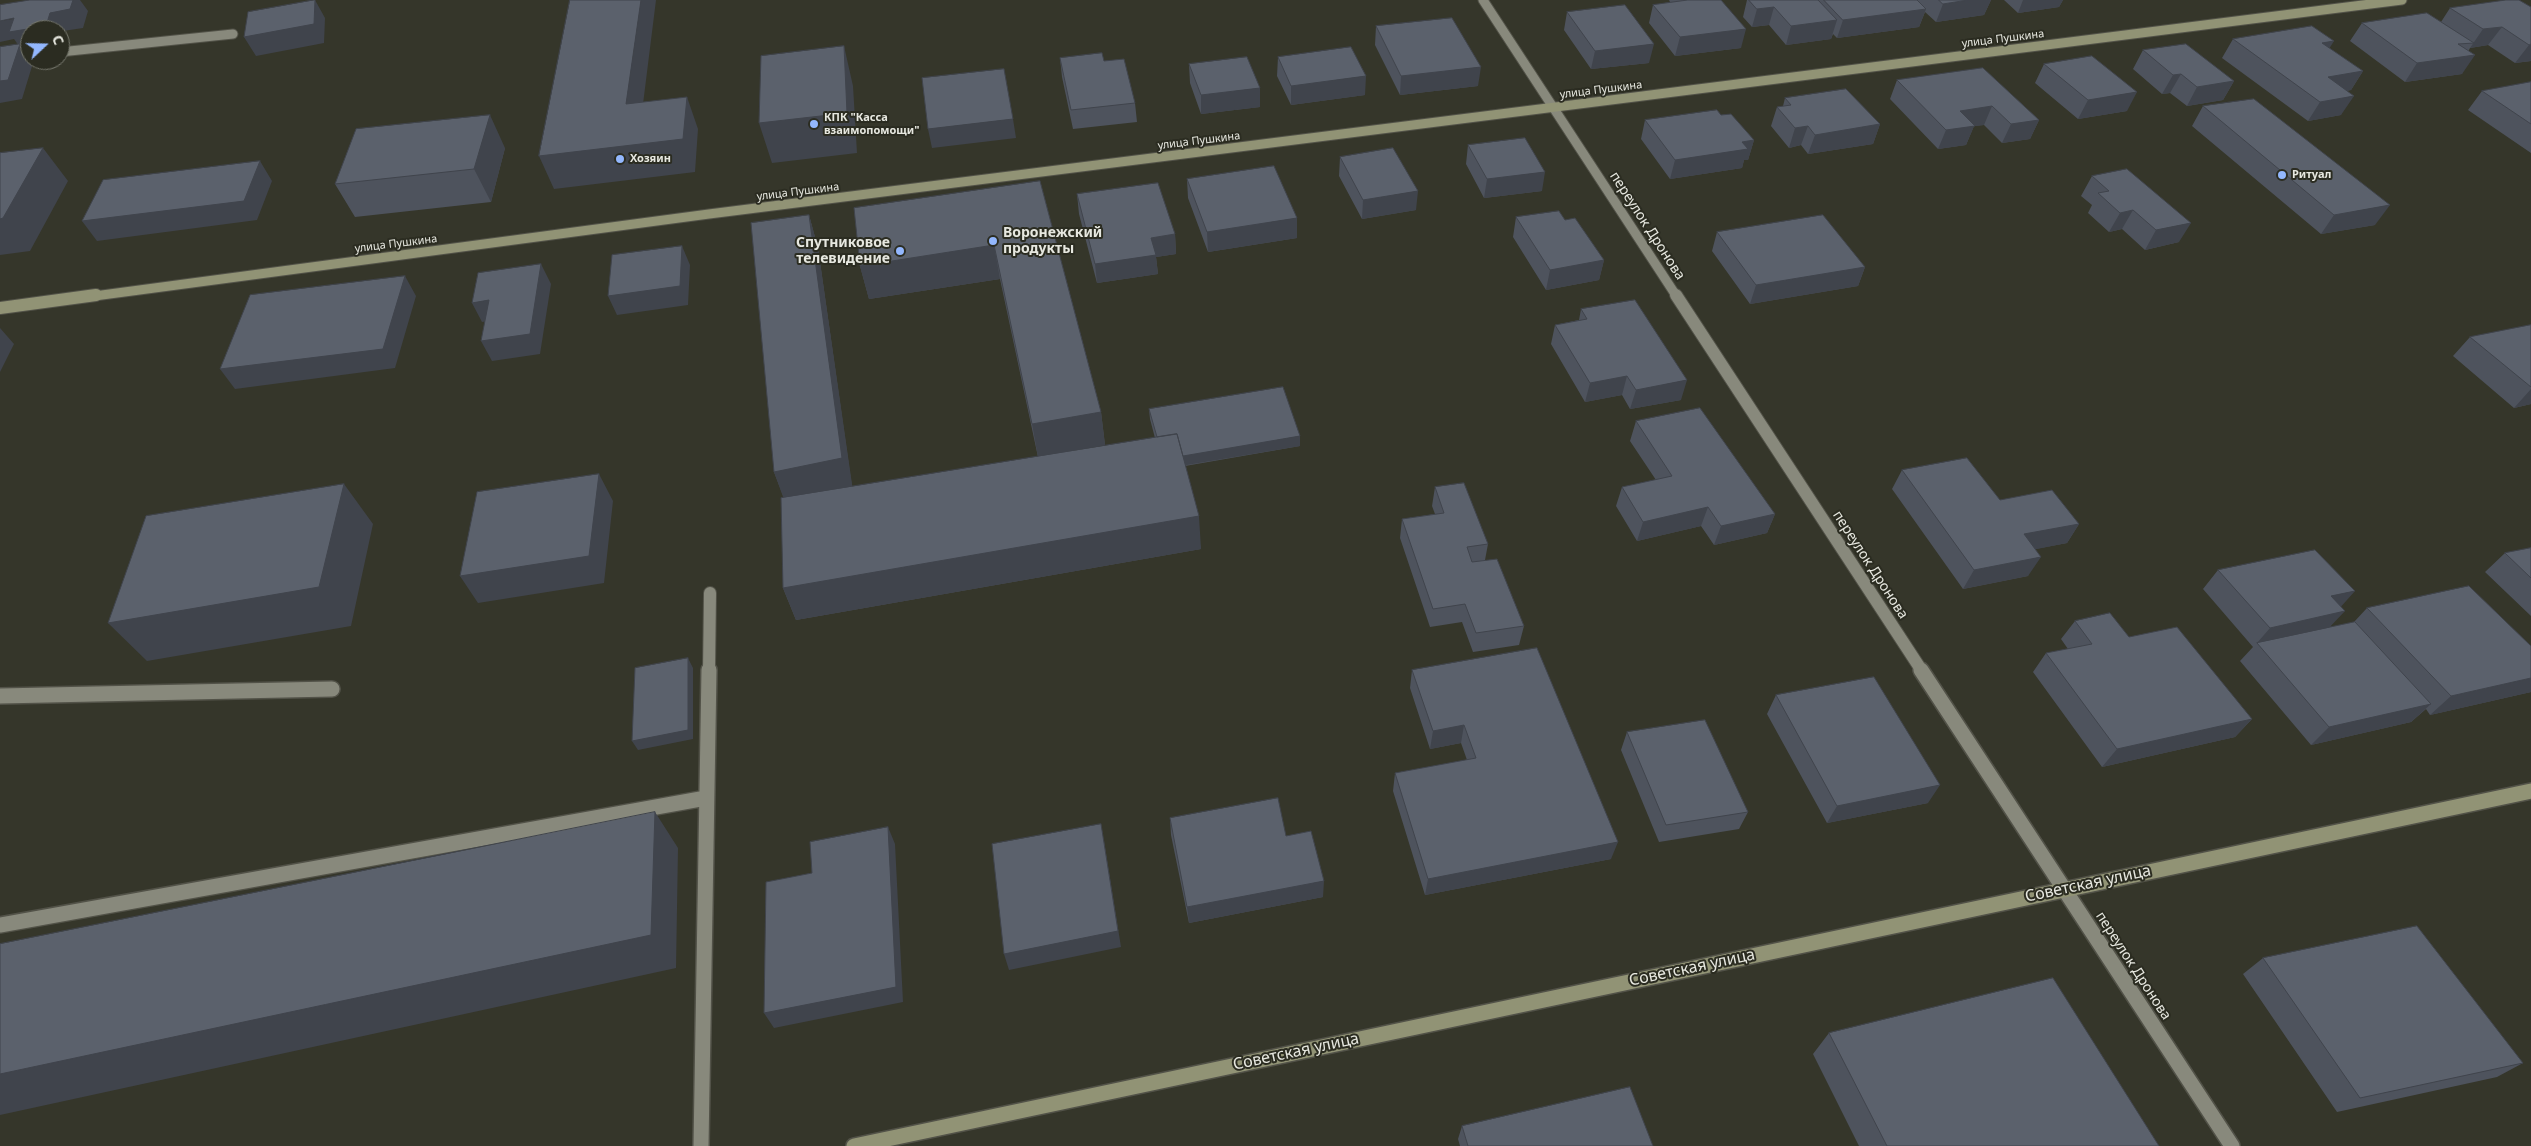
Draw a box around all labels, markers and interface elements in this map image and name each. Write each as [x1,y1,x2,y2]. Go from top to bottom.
north arrow [20,20,70,70]
street label: улица Пушкина [1961,27,2045,51]
text: С [48,32,69,47]
street label: улица Пушкина [1559,78,1643,102]
place label: КПК "Касса взаимопомощи" [824,111,919,137]
marker: КПК "Касса взаимопомощи" [808,118,820,130]
street label: улица Пушкина [1157,129,1241,153]
place label: Хозяин [630,152,671,166]
marker: Хозяин [614,153,626,165]
place label: Ритуал [2292,168,2331,182]
street label: переулок Дронова [1606,169,1688,283]
marker: Ритуал [2276,169,2288,181]
street label: улица Пушкина [756,180,840,204]
place label: Воронежский продукты [1003,225,1102,258]
street label: улица Пушкина [354,232,438,256]
place label: Спутниковое телевидение [796,235,890,268]
marker: Воронежский продукты [987,235,999,247]
marker: Спутниковое телевидение [894,245,906,257]
street label: переулок Дронова [1829,508,1911,622]
street label: Советская улица [2023,861,2153,907]
street label: переулок Дронова [2092,909,2174,1023]
street label: Советская улица [1627,945,1757,991]
street label: Советская улица [1231,1029,1361,1075]

